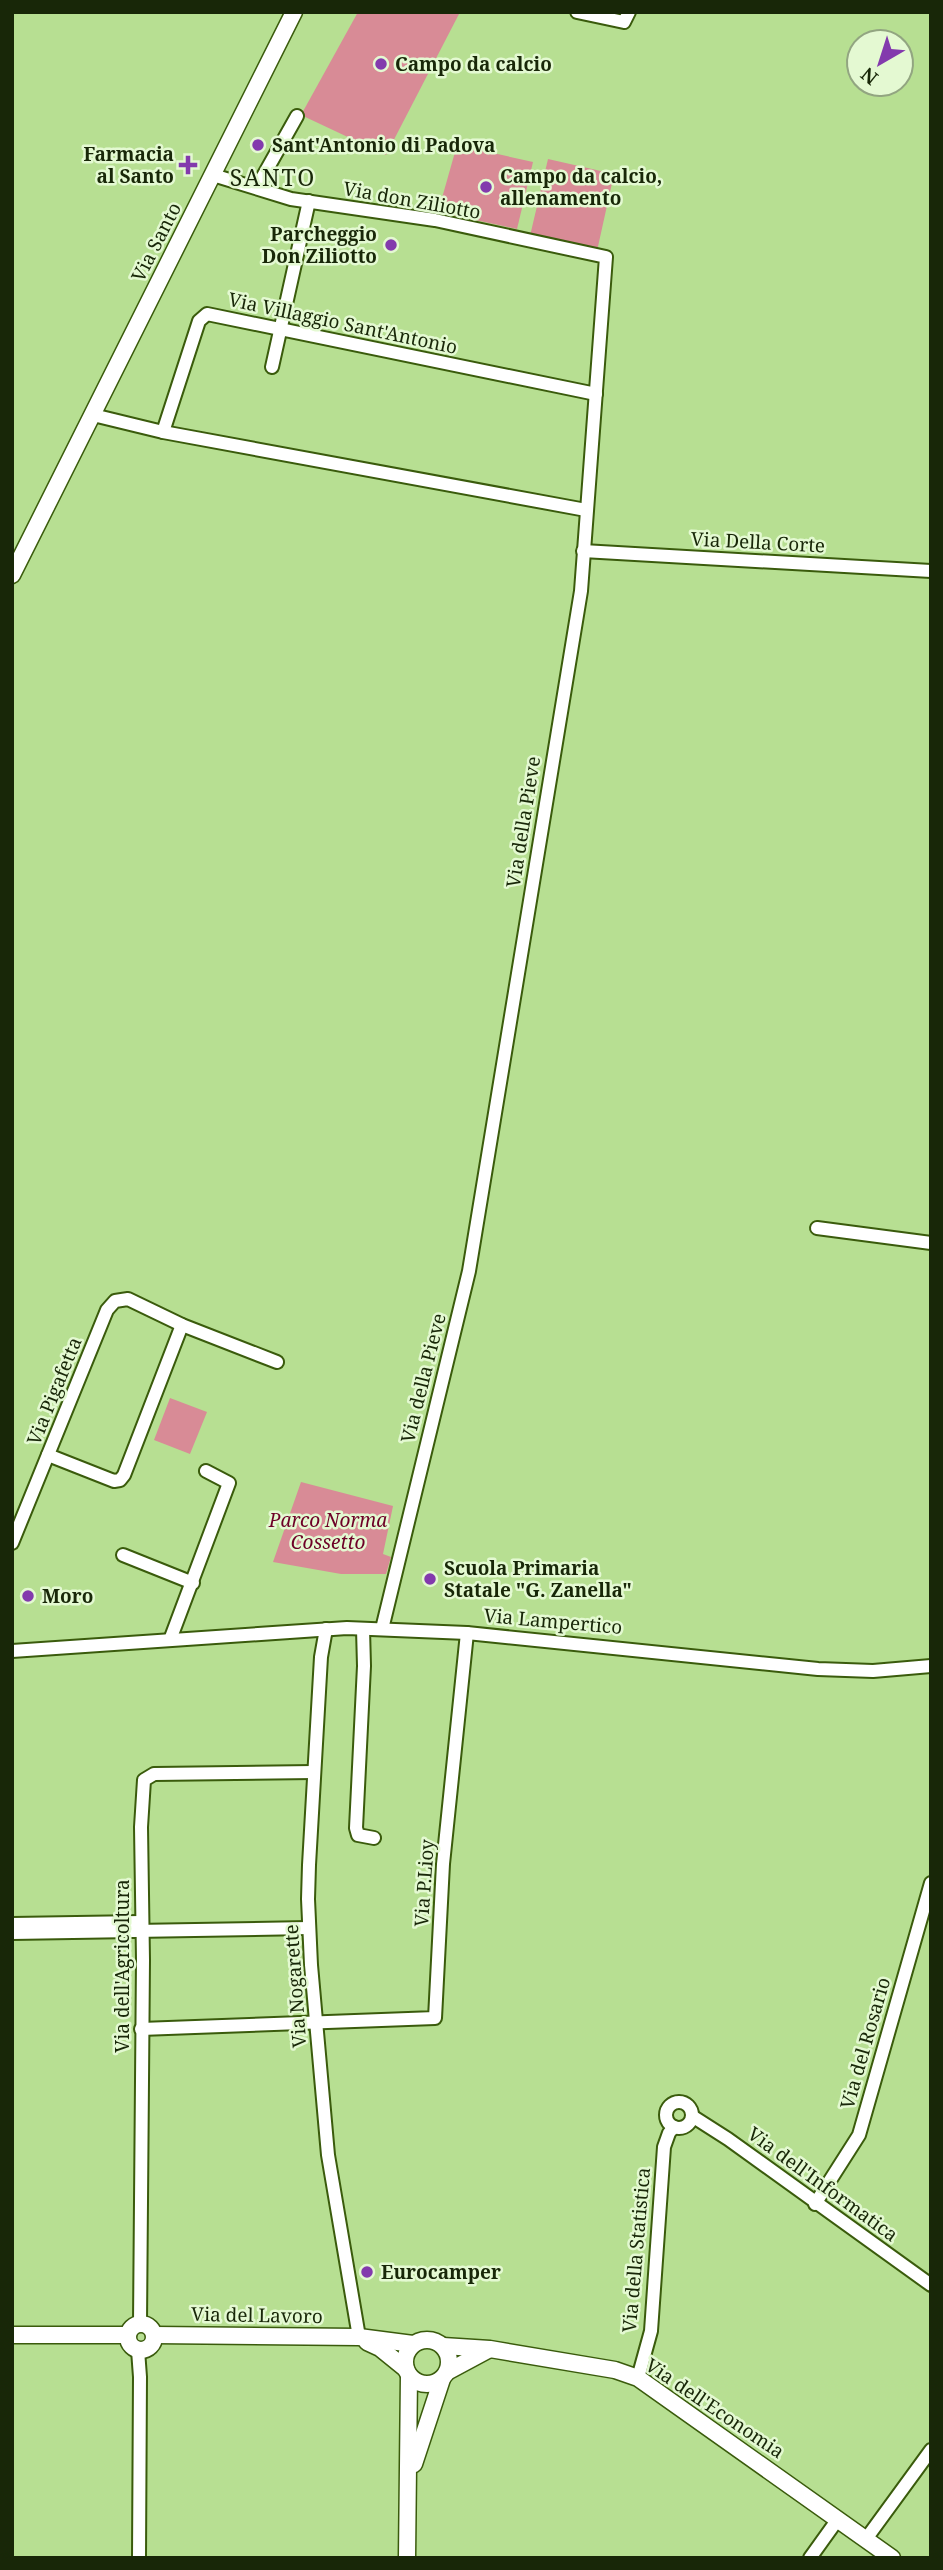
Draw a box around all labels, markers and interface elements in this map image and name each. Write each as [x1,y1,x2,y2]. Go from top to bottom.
north arrow [845,28,915,98]
place label: Campo da calcio [395,51,552,77]
marker: Campo da calcio [373,56,389,72]
text: N [855,61,883,91]
place label: Sant'Antonio di Padova [272,132,495,158]
marker: Sant'Antonio di Padova [250,137,266,153]
place label: Farmacia al Santo [83,141,174,189]
marker: Farmacia al Santo [180,157,196,173]
district label: SANTO [230,161,316,193]
place label: Campo da calcio, allenamento [500,163,662,211]
street label: Via don Ziliotto [341,175,483,225]
marker: Campo da calcio, allenamento [478,179,494,195]
street label: Via Santo [125,198,187,286]
place label: Parcheggio Don Ziliotto [262,221,377,269]
marker: Parcheggio Don Ziliotto [383,237,399,253]
street label: Via Villaggio Sant'Antonio [226,286,460,360]
street label: Via Della Corte [690,526,826,558]
street label: Via della Pieve [500,754,546,890]
street label: Via della Pieve [394,1310,452,1446]
street label: Via Pigafetta [21,1333,87,1449]
park label: Parco Norma Cossetto [268,1507,387,1555]
place label: Scuola Primaria Statale "G. Zanella" [444,1555,632,1603]
marker: Scuola Primaria Statale "G. Zanella" [422,1571,438,1587]
place label: Moro [42,1583,93,1609]
marker: Moro [20,1588,36,1604]
street label: Via Lampertico [483,1602,623,1640]
street label: Via P.Lioy [408,1838,440,1928]
street label: Via dell'Agricoltura [109,1879,135,2053]
street label: Via Nogarette [278,1923,312,2049]
street label: Via del Rosario [834,1974,896,2112]
street label: Via dell'Informatica [743,2121,903,2247]
street label: Via della Statistica [616,2166,656,2334]
place label: Eurocamper [381,2259,501,2285]
marker: Eurocamper [359,2264,375,2280]
street label: Via del Lavoro [191,2301,323,2329]
street label: Via dell'Economia [640,2352,790,2464]

